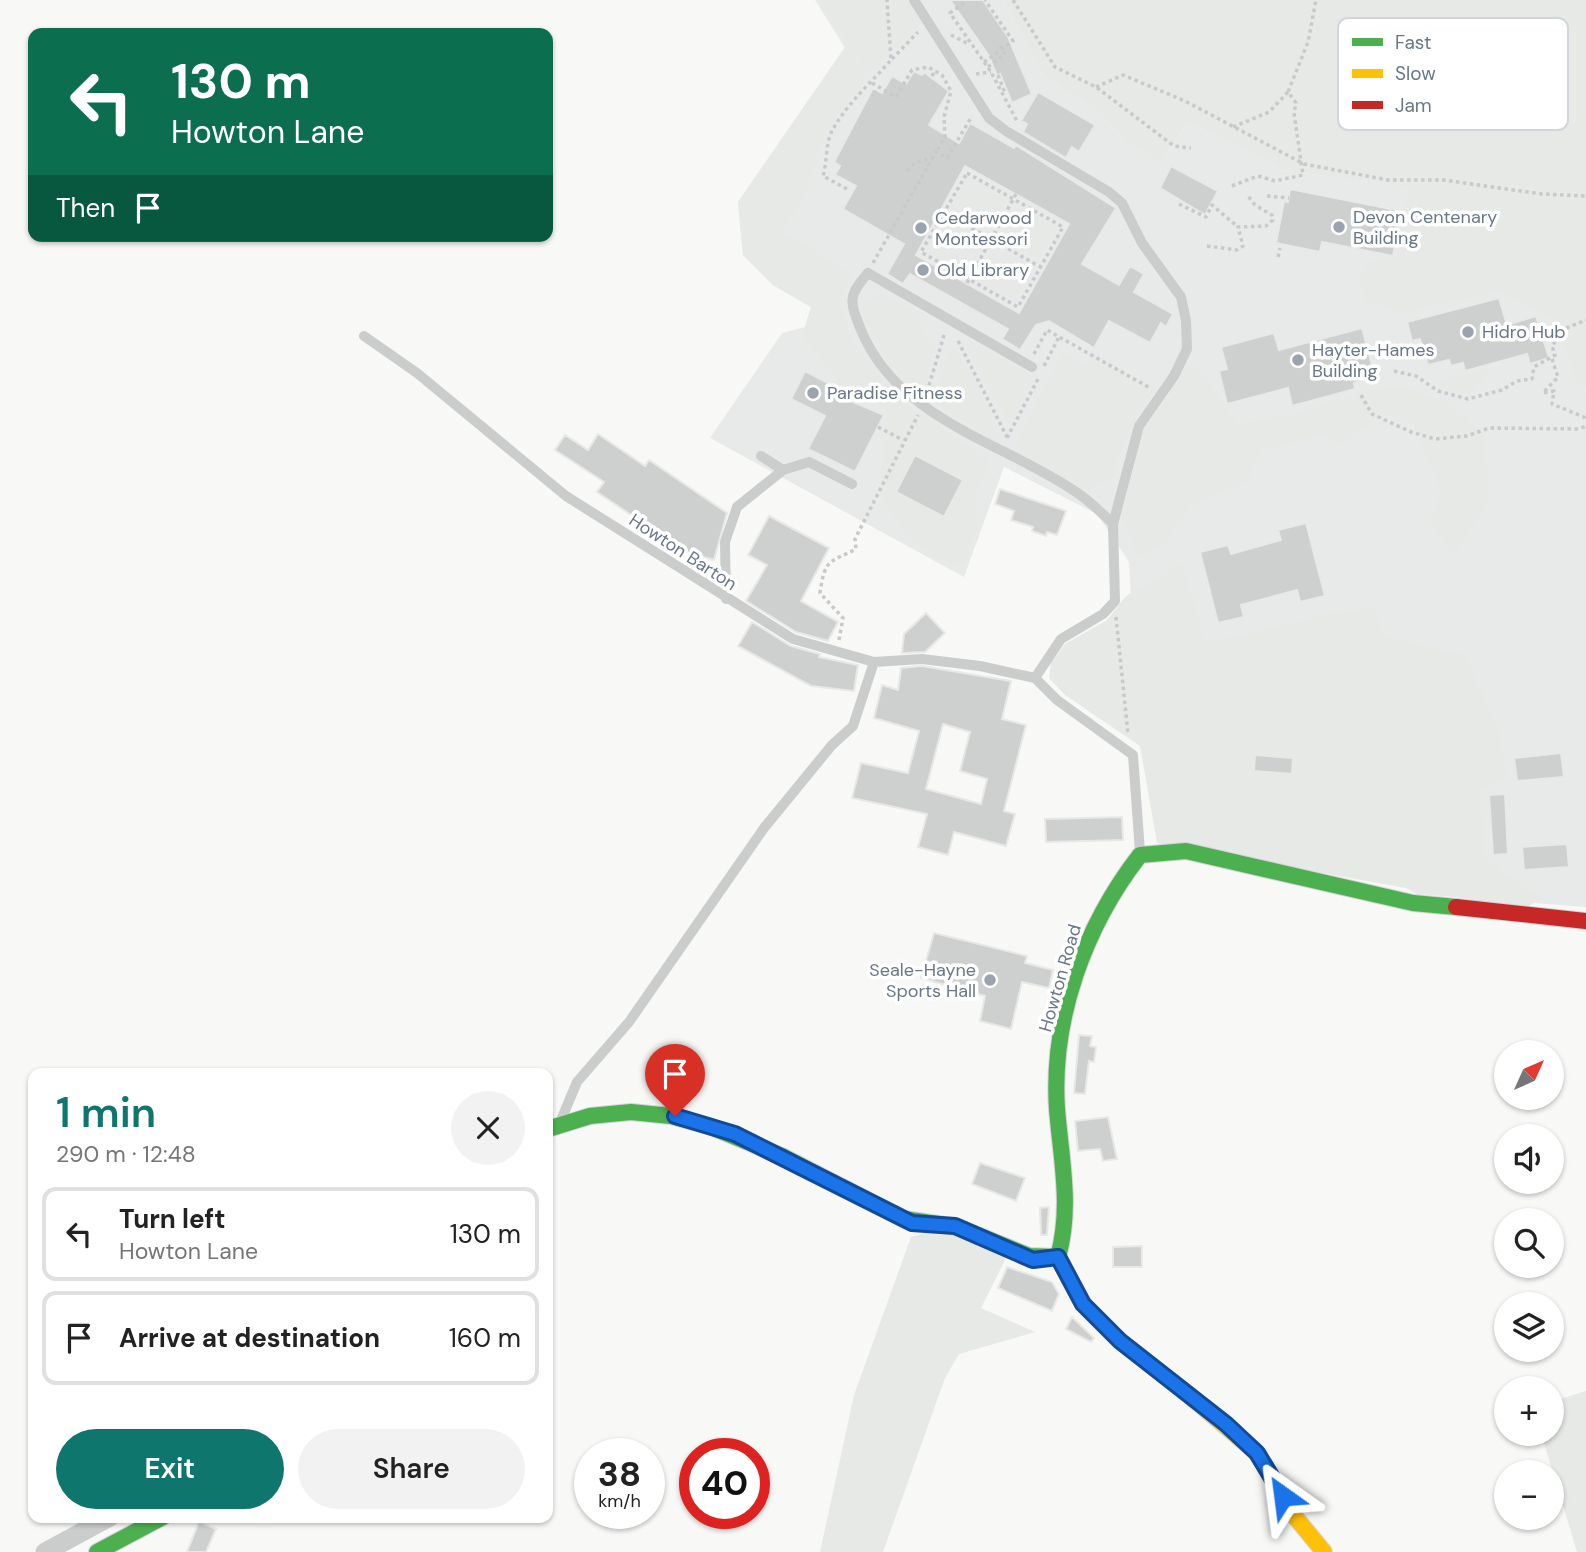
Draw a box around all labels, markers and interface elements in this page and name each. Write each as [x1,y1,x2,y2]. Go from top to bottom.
legend [1338,18,1568,130]
text: Fast [1395,30,1431,55]
text: 130 m [171,49,311,113]
icon: left [56,56,147,147]
text: Slow [1395,61,1436,86]
text: Jam [1395,93,1432,118]
text: Howton Lane [171,111,364,153]
icon: arrive [129,189,167,227]
text: Then [56,191,115,225]
place label: Devon Centenary Building [1353,205,1497,250]
place label: Cedarwood Montessori [935,206,1032,251]
marker: Devon Centenary Building [1331,219,1347,235]
marker: Cedarwood Montessori [913,220,929,236]
place label: Old Library [937,258,1029,282]
marker: Old Library [915,262,931,278]
place label: Hidro Hub [1482,320,1565,344]
marker: Hidro Hub [1460,324,1476,340]
place label: Hayter-Hames Building [1312,338,1435,383]
marker: Hayter-Hames Building [1290,352,1306,368]
place label: Paradise Fitness [827,381,963,405]
marker: Paradise Fitness [805,385,821,401]
street label: Howton Barton [624,508,742,596]
street label: Howton Road [1033,921,1087,1035]
place label: Seale-Hayne Sports Hall [869,958,976,1003]
marker: Seale-Hayne Sports Hall [982,972,998,988]
north arrow [1494,1040,1564,1110]
map controls [1494,1040,1564,1530]
pin [645,1044,705,1116]
icon: arrive [656,1055,694,1093]
text: 1 min [56,1085,156,1140]
button: close [451,1091,525,1165]
button: sound [1494,1124,1564,1194]
text: 290 m · 12:48 [56,1139,196,1169]
text: Turn left [119,1202,226,1236]
button: search [1494,1208,1564,1278]
icon: left [60,1215,98,1253]
text: 130 m [450,1217,521,1251]
text: Howton Lane [119,1236,258,1266]
button: layers [1494,1292,1564,1362]
icon: arrive [60,1319,98,1357]
text: Arrive at destination [119,1321,380,1355]
text: 160 m [449,1321,521,1355]
button: + [1494,1376,1564,1446]
button: Exit [56,1429,284,1509]
button: Share [298,1429,525,1509]
speed limit sign: 40 [679,1438,770,1529]
text: 38 [598,1451,641,1497]
position arrow [1246,1459,1320,1533]
button: − [1494,1460,1564,1530]
text: km/h [598,1489,641,1513]

